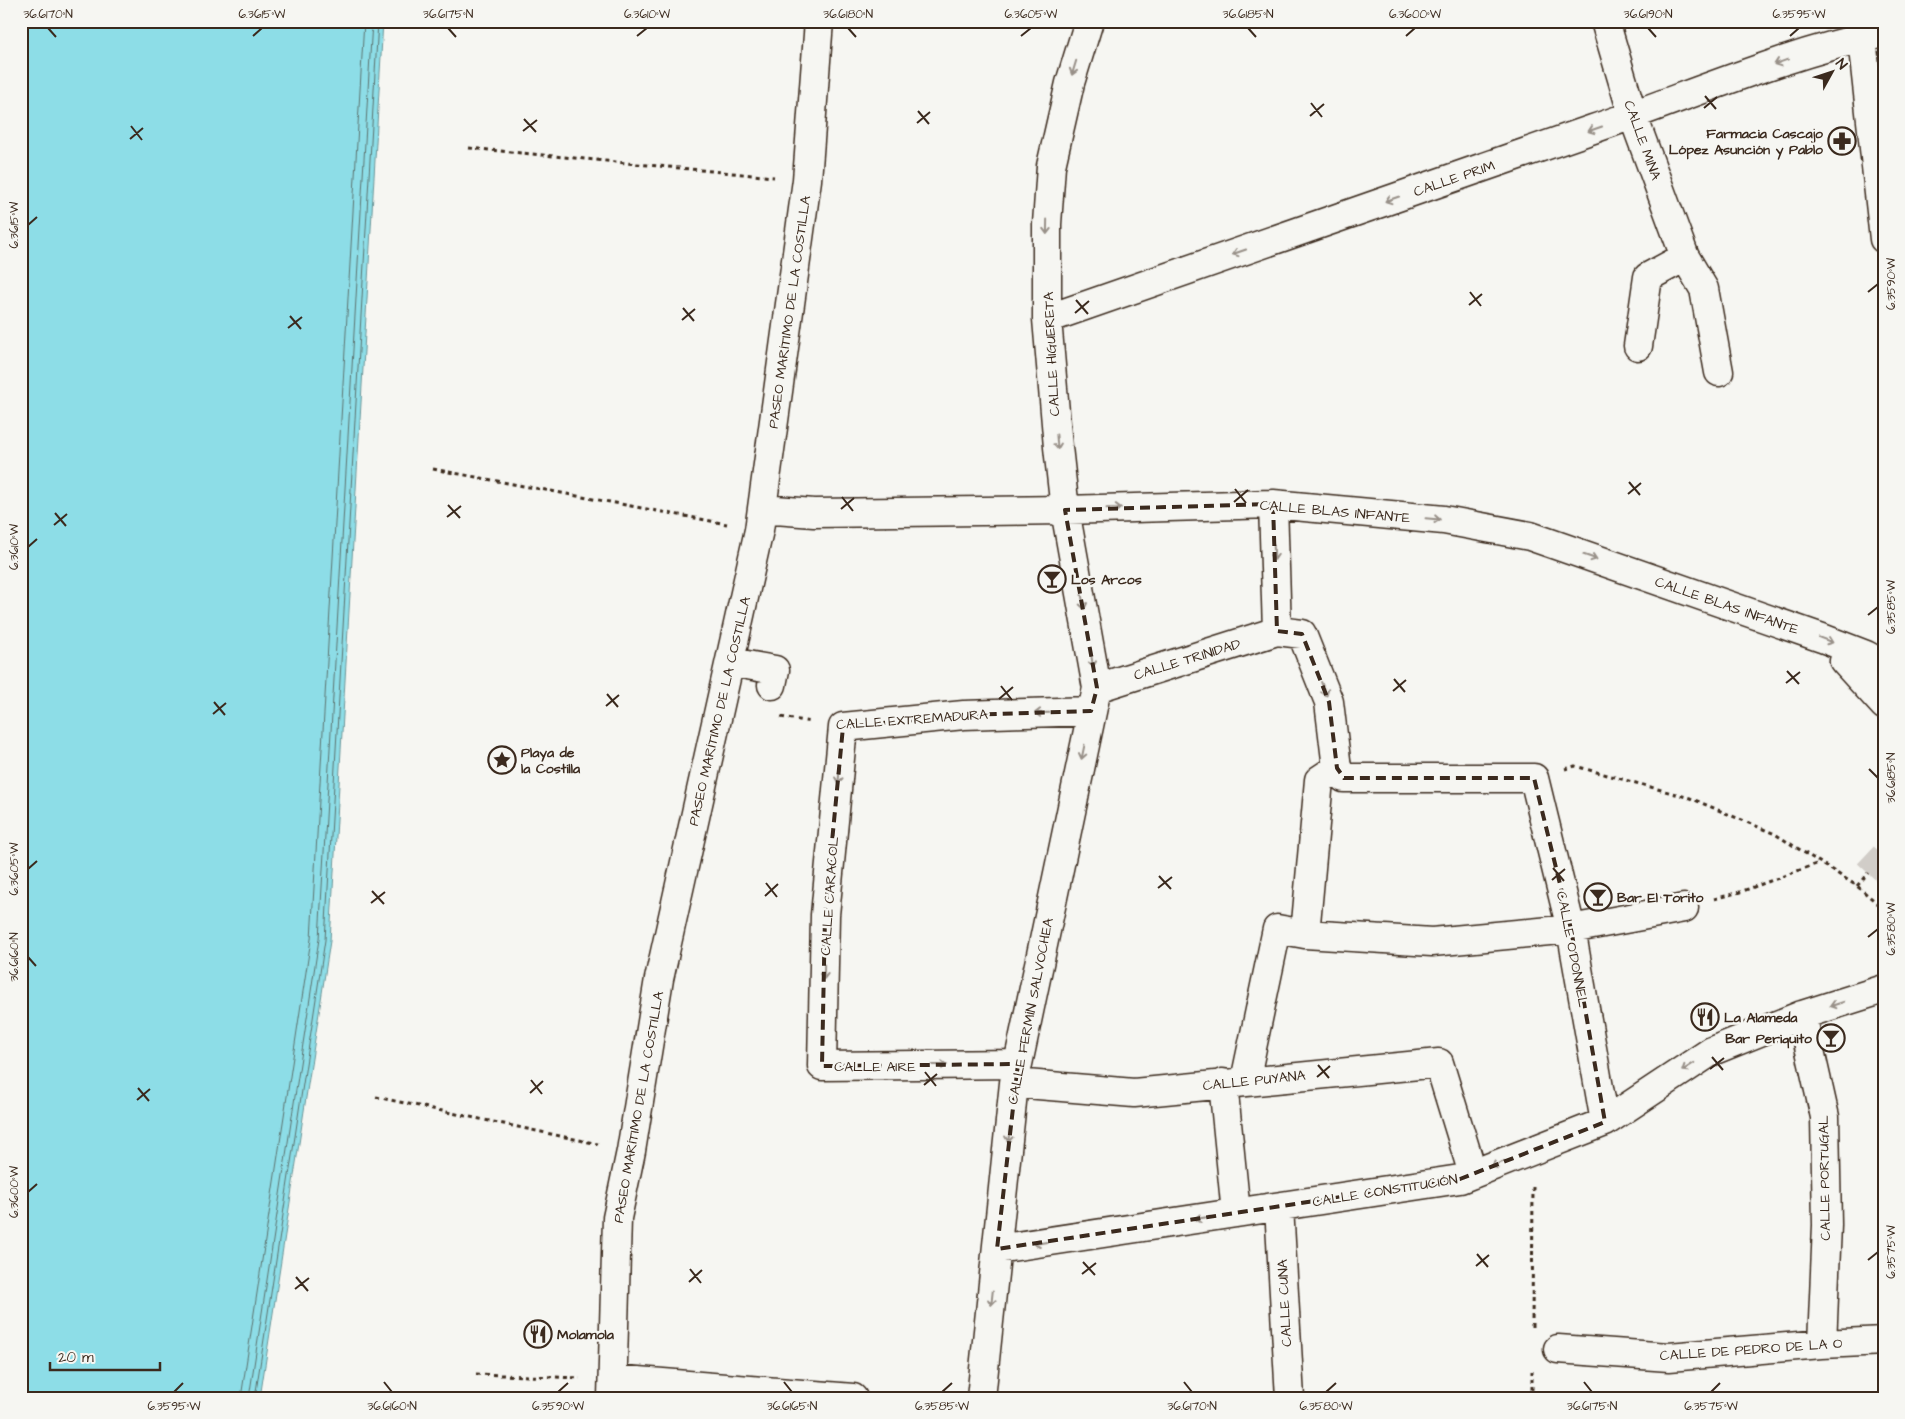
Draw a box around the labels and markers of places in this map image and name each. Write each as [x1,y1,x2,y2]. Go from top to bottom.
place label: Farmacia Cascajo López Asunción y Pablo [1669,124,1823,160]
pharmacy icon: Farmacia Cascajo López Asunción y Pablo [1827,126,1857,156]
bar icon: Los Arcos [1037,564,1067,594]
place label: Los Arcos [1071,570,1142,590]
place label: Playa de la Costilla [520,743,581,779]
place icon: Playa de la Costilla [487,745,517,775]
bar icon: Bar El Torito [1583,882,1613,912]
place label: Bar El Torito [1617,888,1704,908]
restaurant icon: La Alameda [1690,1002,1720,1032]
place label: La Alameda [1724,1008,1798,1028]
bar icon: Bar Periquito [1816,1023,1846,1053]
place label: Bar Periquito [1725,1029,1812,1049]
restaurant icon: Molamola [523,1319,553,1349]
place label: Molamola [557,1325,615,1345]

